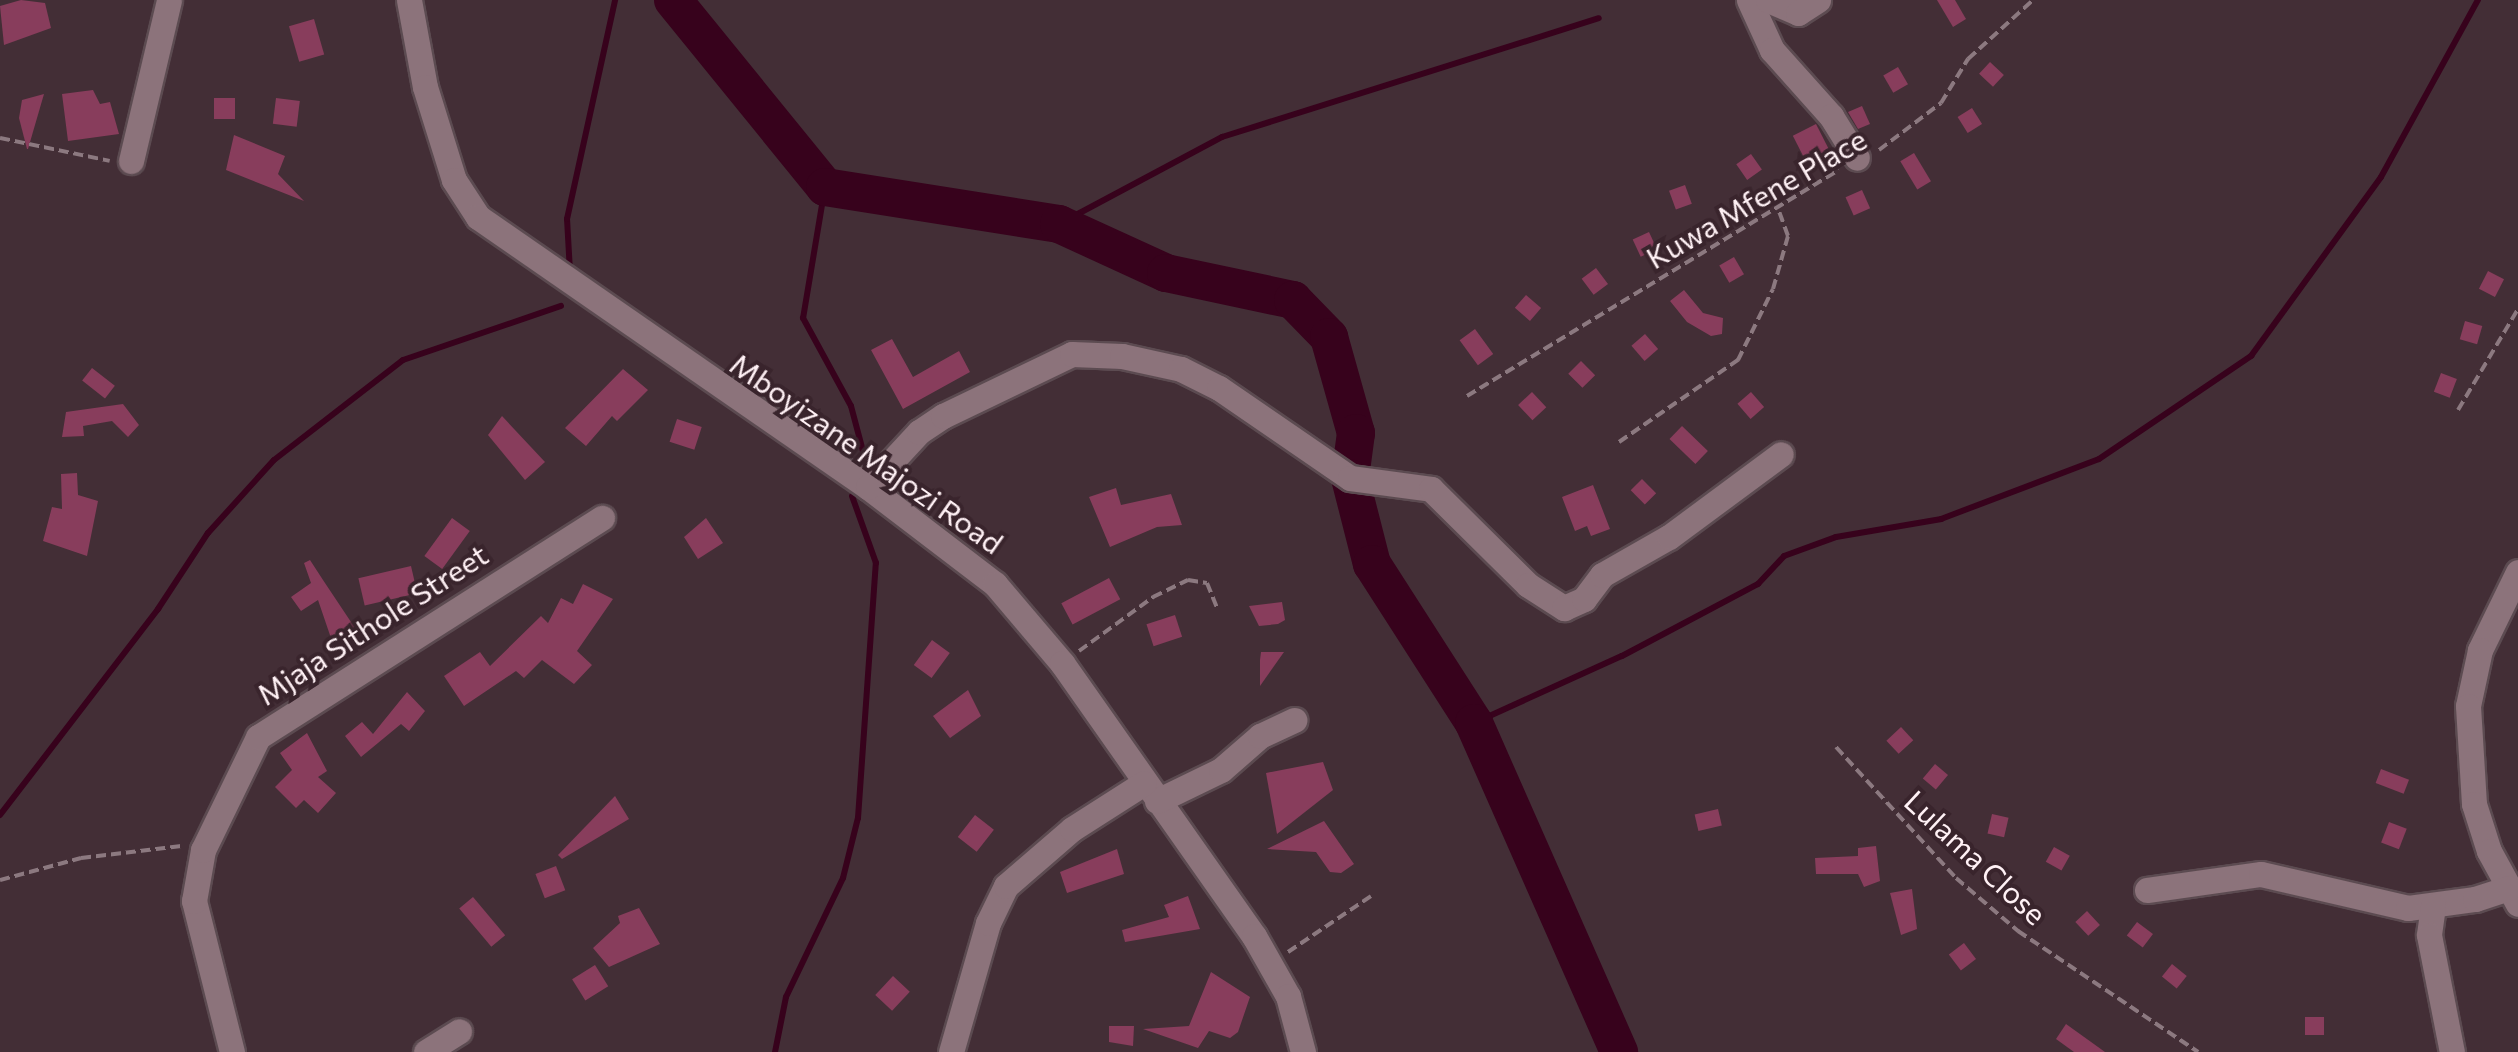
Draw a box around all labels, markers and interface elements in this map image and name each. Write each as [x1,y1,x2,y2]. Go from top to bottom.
street label: Kuwa Mfene Place [1640,120,1872,276]
street label: Mboyizane Majozi Road [724,345,1010,561]
street label: Mjaja Sithole Street [250,536,494,712]
street label: Lulama Close [1898,782,2054,932]

